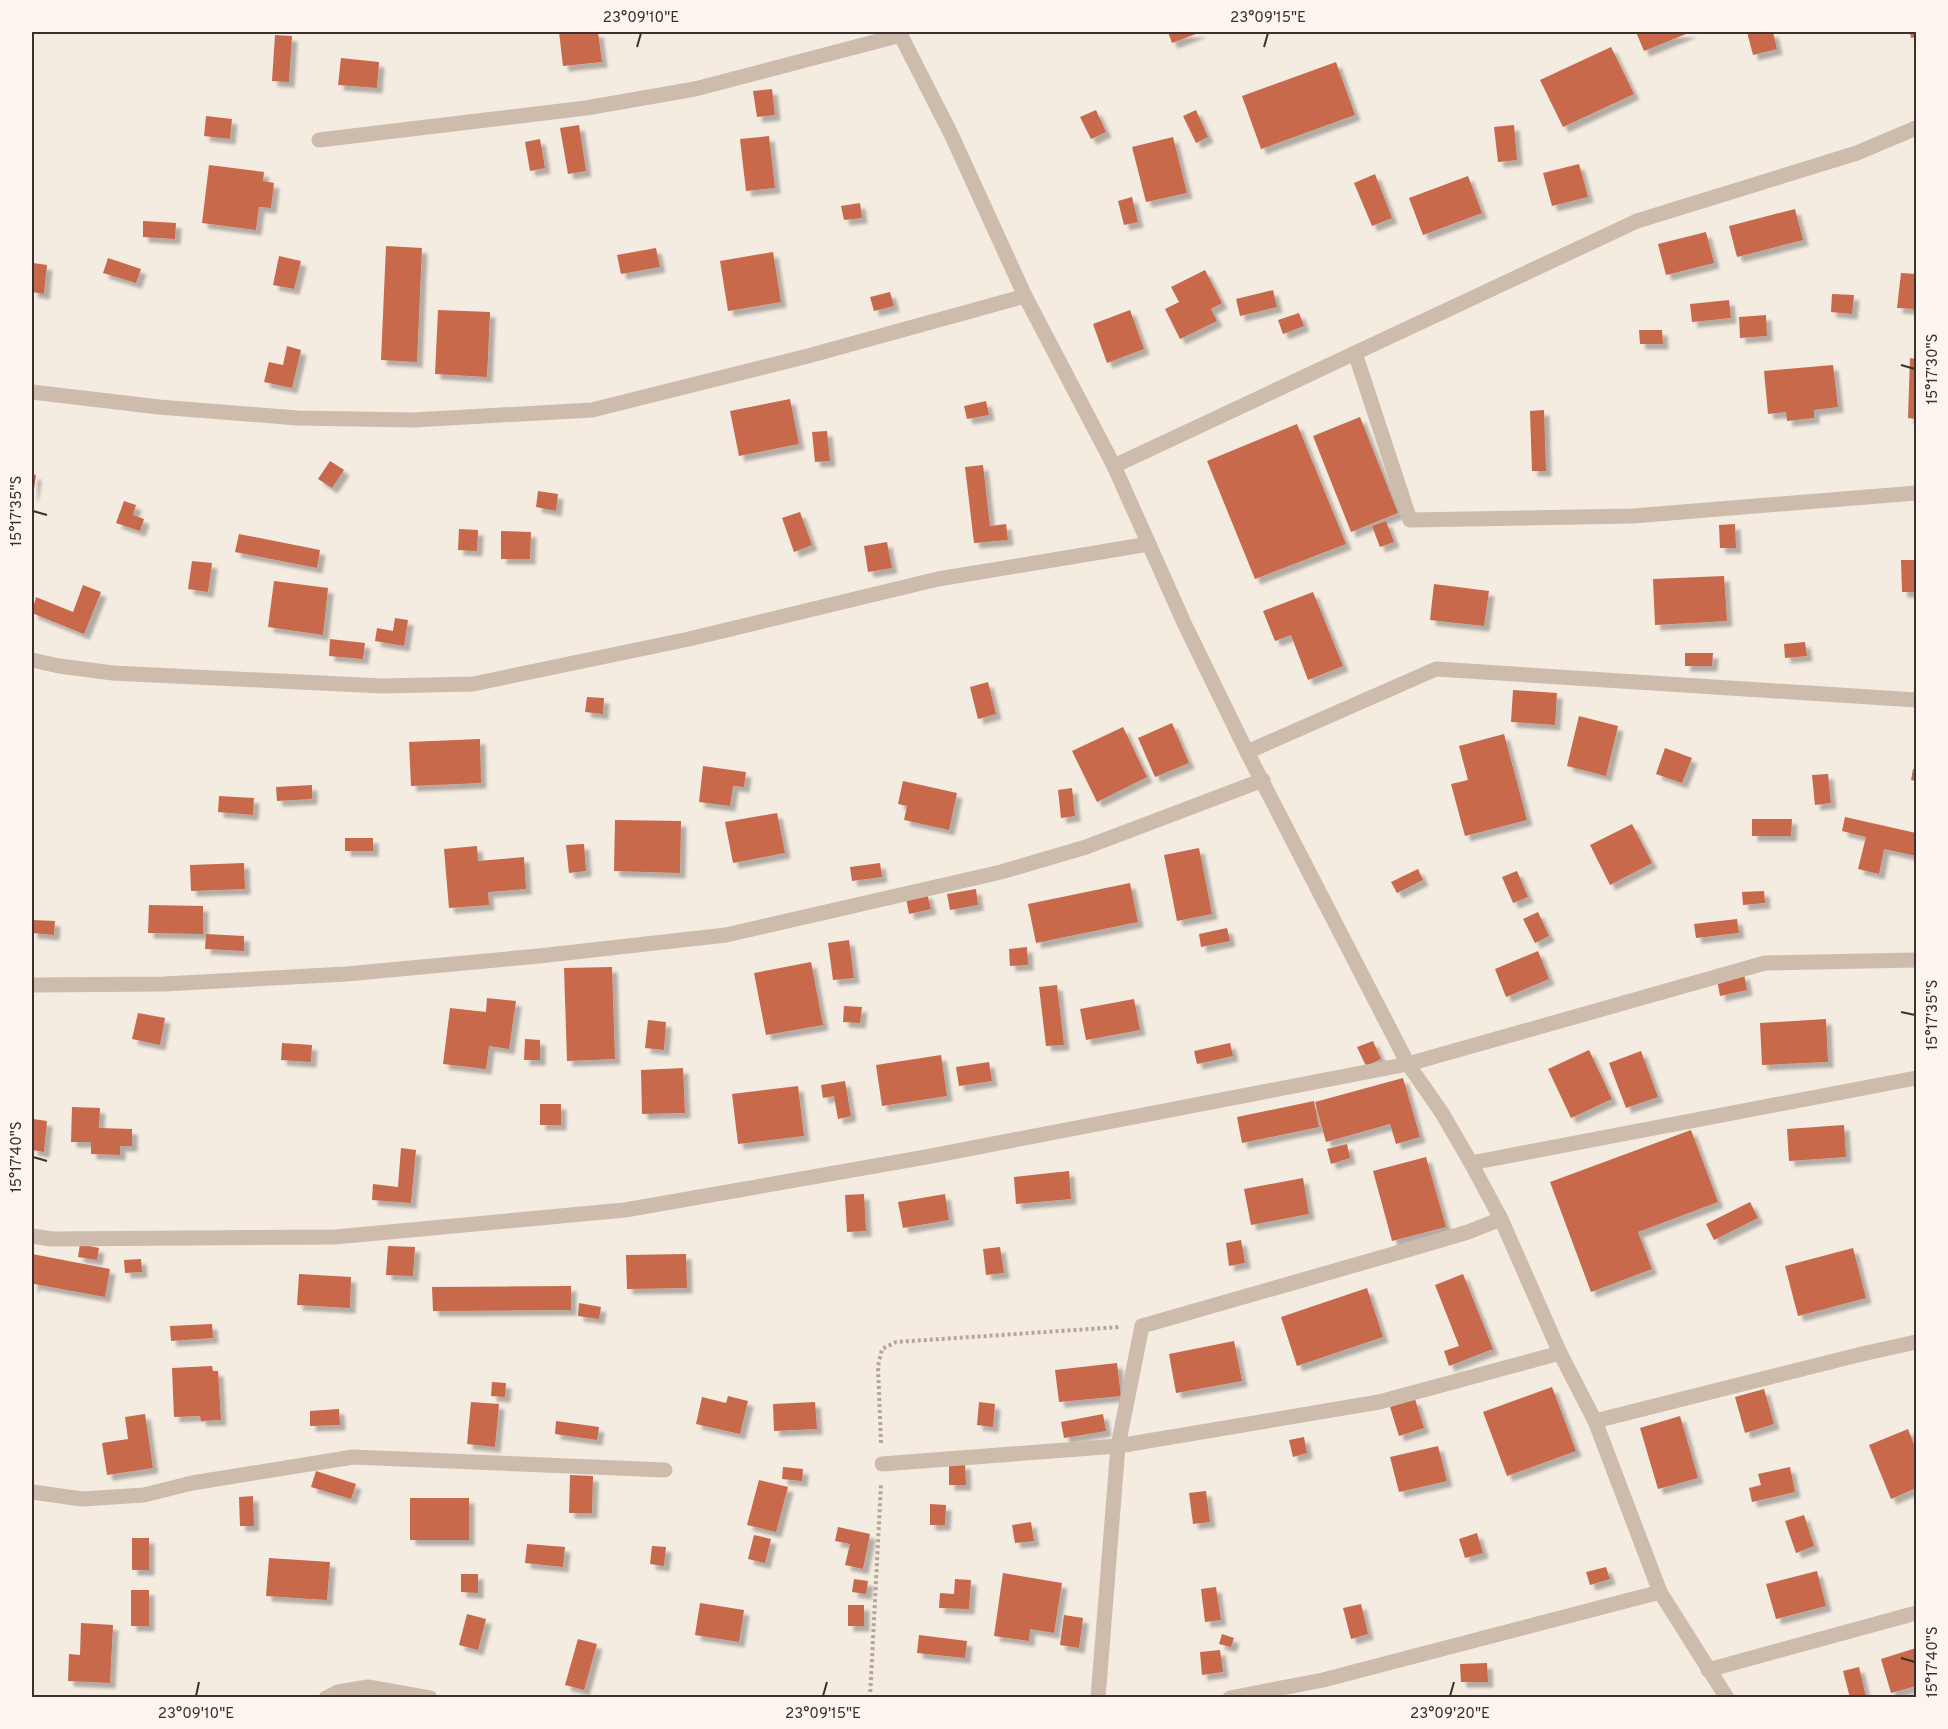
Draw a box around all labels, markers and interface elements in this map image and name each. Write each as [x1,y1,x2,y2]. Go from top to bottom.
text: 23°09'10"E [603,9,679,28]
text: 23°09'15"E [1230,9,1306,28]
text: 15°17'30"S [1924,333,1943,405]
text: 15°17'35"S [8,476,27,547]
text: 15°17'35"S [1924,980,1943,1051]
text: 15°17'40"S [8,1121,27,1193]
text: 15°17'40"S [1924,1626,1943,1698]
text: 23°09'10"E [158,1705,234,1724]
text: 23°09'15"E [785,1705,861,1724]
text: 23°09'20"E [1410,1705,1490,1724]

